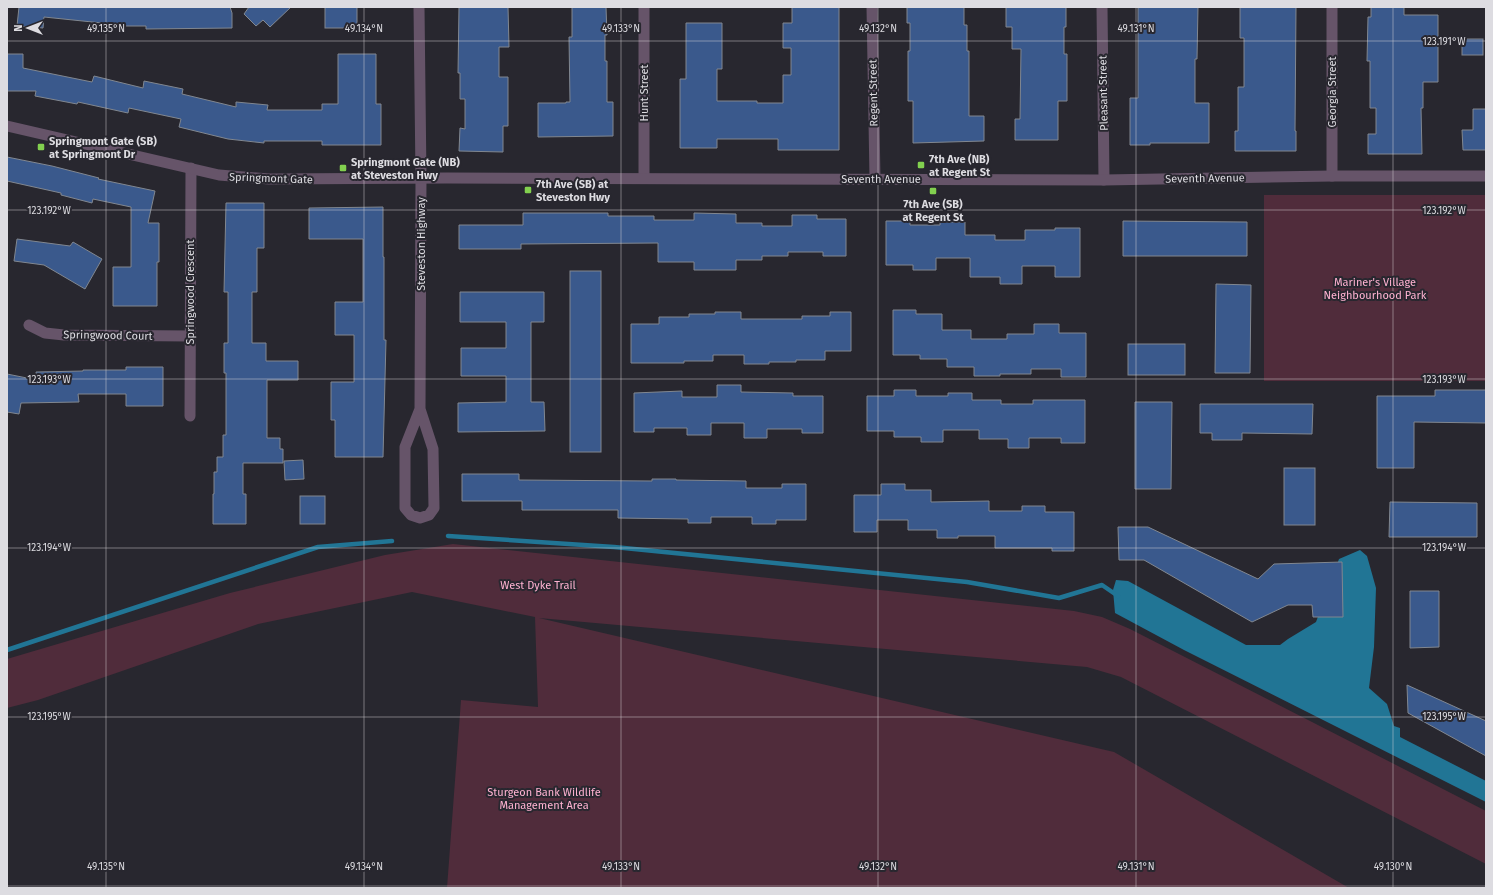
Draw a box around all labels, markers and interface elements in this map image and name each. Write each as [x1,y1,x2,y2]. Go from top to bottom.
north arrow [8,8,48,48]
text: 49.135°N [87,23,125,35]
text: 49.134°N [345,23,383,35]
text: 49.133°N [602,23,640,35]
text: 49.132°N [859,23,897,35]
text: 49.131°N [1117,23,1155,35]
text: N [12,24,25,32]
text: 123.191°W [1423,36,1466,48]
street label: Pleasant Street [1096,55,1111,131]
street label: Georgia Street [1326,56,1339,128]
street label: Regent Street [866,59,881,127]
street label: Hunt Street [638,64,651,122]
place label: Springmont Gate (SB) at Springmont Dr [49,135,157,161]
marker: Springmont Gate (SB) at Springmont Dr [36,142,46,152]
place label: 7th Ave (NB) at Regent St [929,153,991,179]
place label: Springmont Gate (NB) at Steveston Hwy [351,156,460,182]
marker: 7th Ave (NB) at Regent St [916,160,926,170]
marker: Springmont Gate (NB) at Steveston Hwy [338,163,348,173]
street label: Springmont Gate [229,171,313,186]
street label: Seventh Avenue [1165,171,1245,186]
street label: Seventh Avenue [841,173,921,186]
place label: 7th Ave (SB) at Steveston Hwy [536,178,610,204]
marker: 7th Ave (SB) at Steveston Hwy [523,185,533,195]
marker: 7th Ave (SB) at Regent St [928,186,938,196]
street label: Steveston Highway [415,197,428,291]
place label: 7th Ave (SB) at Regent St [902,198,964,224]
text: 123.192°W [27,205,71,217]
text: 123.192°W [1422,205,1466,217]
street label: Springwood Crescent [184,240,197,344]
park label: Mariner's Village Neighbourhood Park [1324,276,1427,302]
street label: Springwood Court [63,328,153,343]
text: 123.193°W [27,374,71,386]
text: 123.193°W [1422,374,1466,386]
text: 123.194°W [27,542,72,554]
text: 123.194°W [1422,542,1467,554]
park label: West Dyke Trail [500,579,576,592]
text: 123.195°W [27,711,72,723]
text: 123.195°W [1422,711,1467,723]
park label: Sturgeon Bank Wildlife Management Area [487,786,601,812]
text: 49.135°N [87,861,125,873]
text: 49.134°N [345,861,383,873]
text: 49.133°N [602,861,640,873]
text: 49.132°N [859,861,897,873]
text: 49.131°N [1117,861,1155,873]
text: 49.130°N [1374,861,1412,873]

